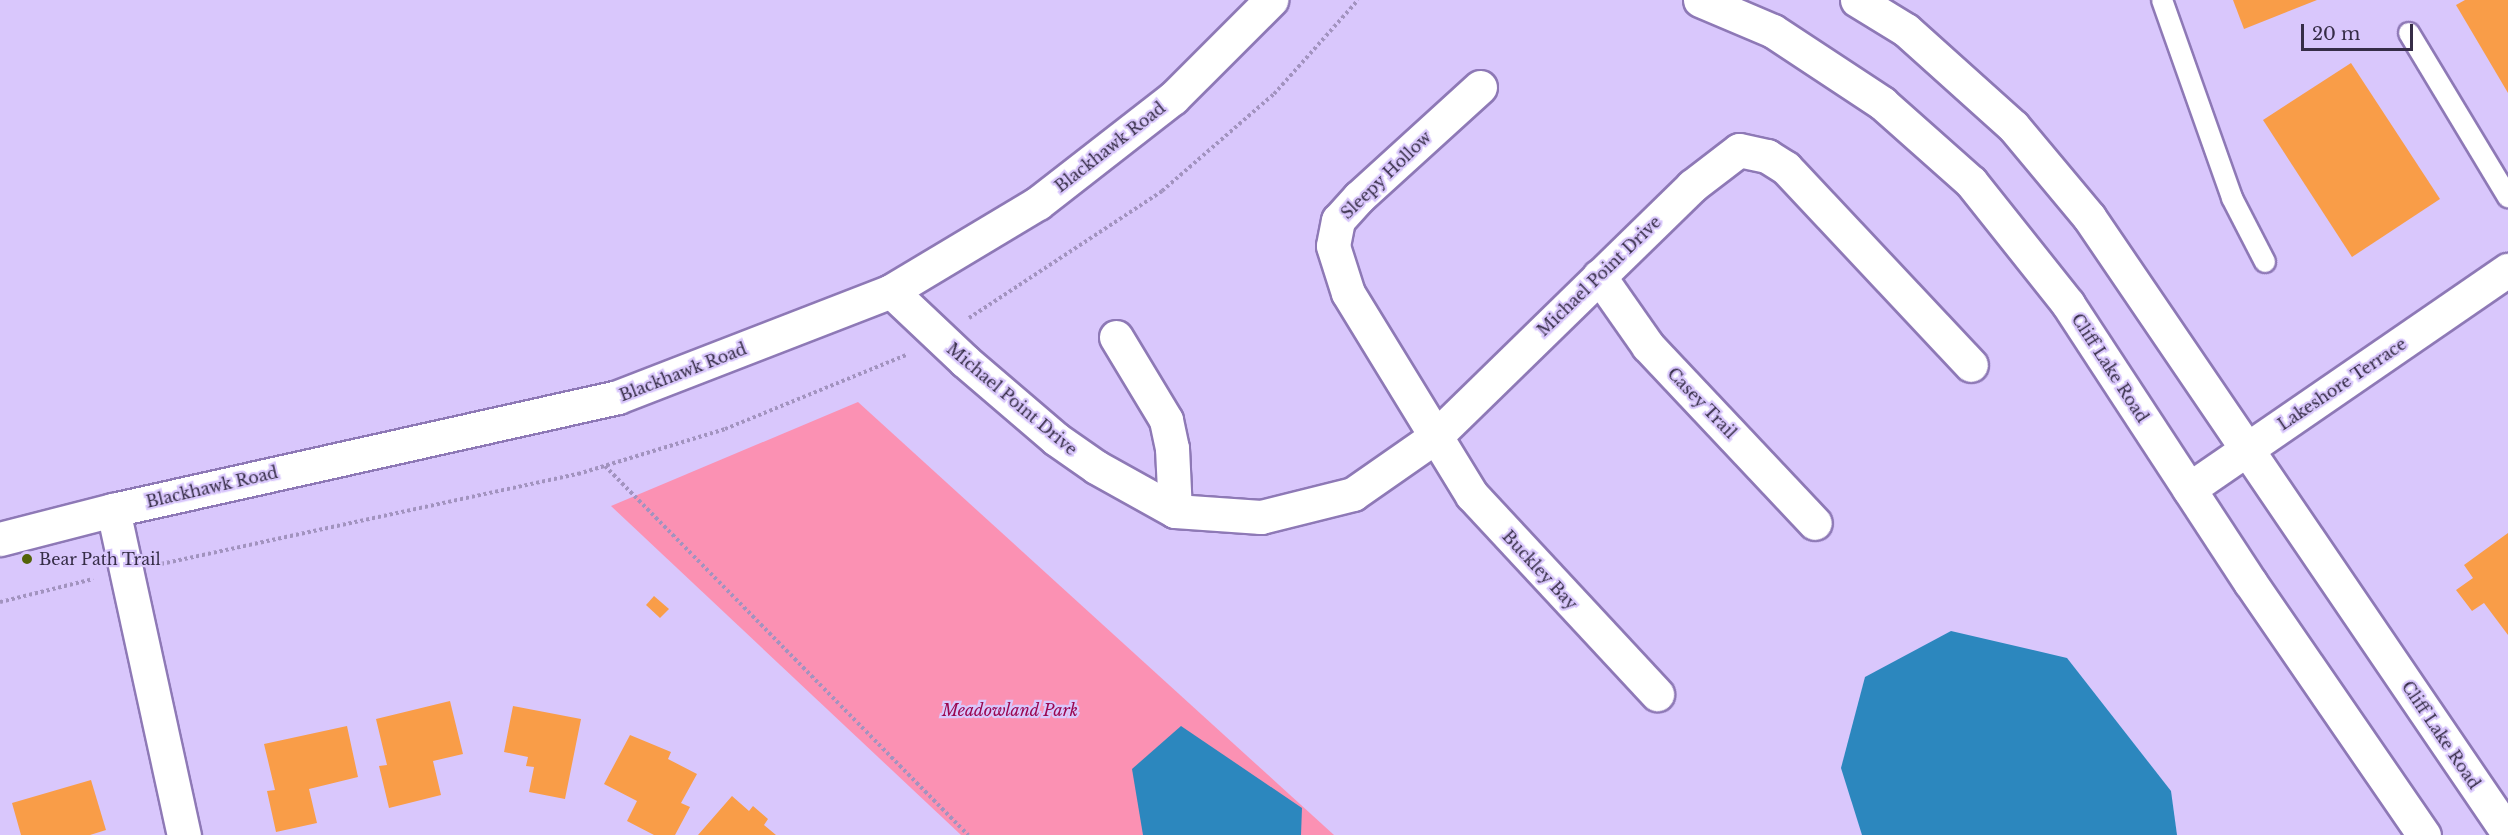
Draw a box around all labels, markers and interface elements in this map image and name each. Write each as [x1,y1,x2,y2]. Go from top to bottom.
scale bar [2304,12,2416,50]
text: 20 m [2312,23,2360,45]
street label: Blackhawk Road [1051,98,1169,196]
street label: Sleepy Hollow [1337,127,1435,223]
street label: Michael Point Drive [1533,212,1665,340]
street label: Cliff Lake Road [2068,310,2152,426]
street label: Lakeshore Terrace [2274,334,2410,434]
street label: Blackhawk Road [617,339,749,405]
street label: Michael Point Drive [943,339,1081,459]
street label: Casey Trail [1663,363,1741,443]
street label: Blackhawk Road [144,462,280,512]
street label: Buckley Bay [1498,526,1582,614]
place label: Bear Path Trail [39,549,162,569]
marker: Bear Path Trail [20,552,34,566]
street label: Cliff Lake Road [2398,677,2484,793]
park label: Meadowland Park [942,700,1078,720]

